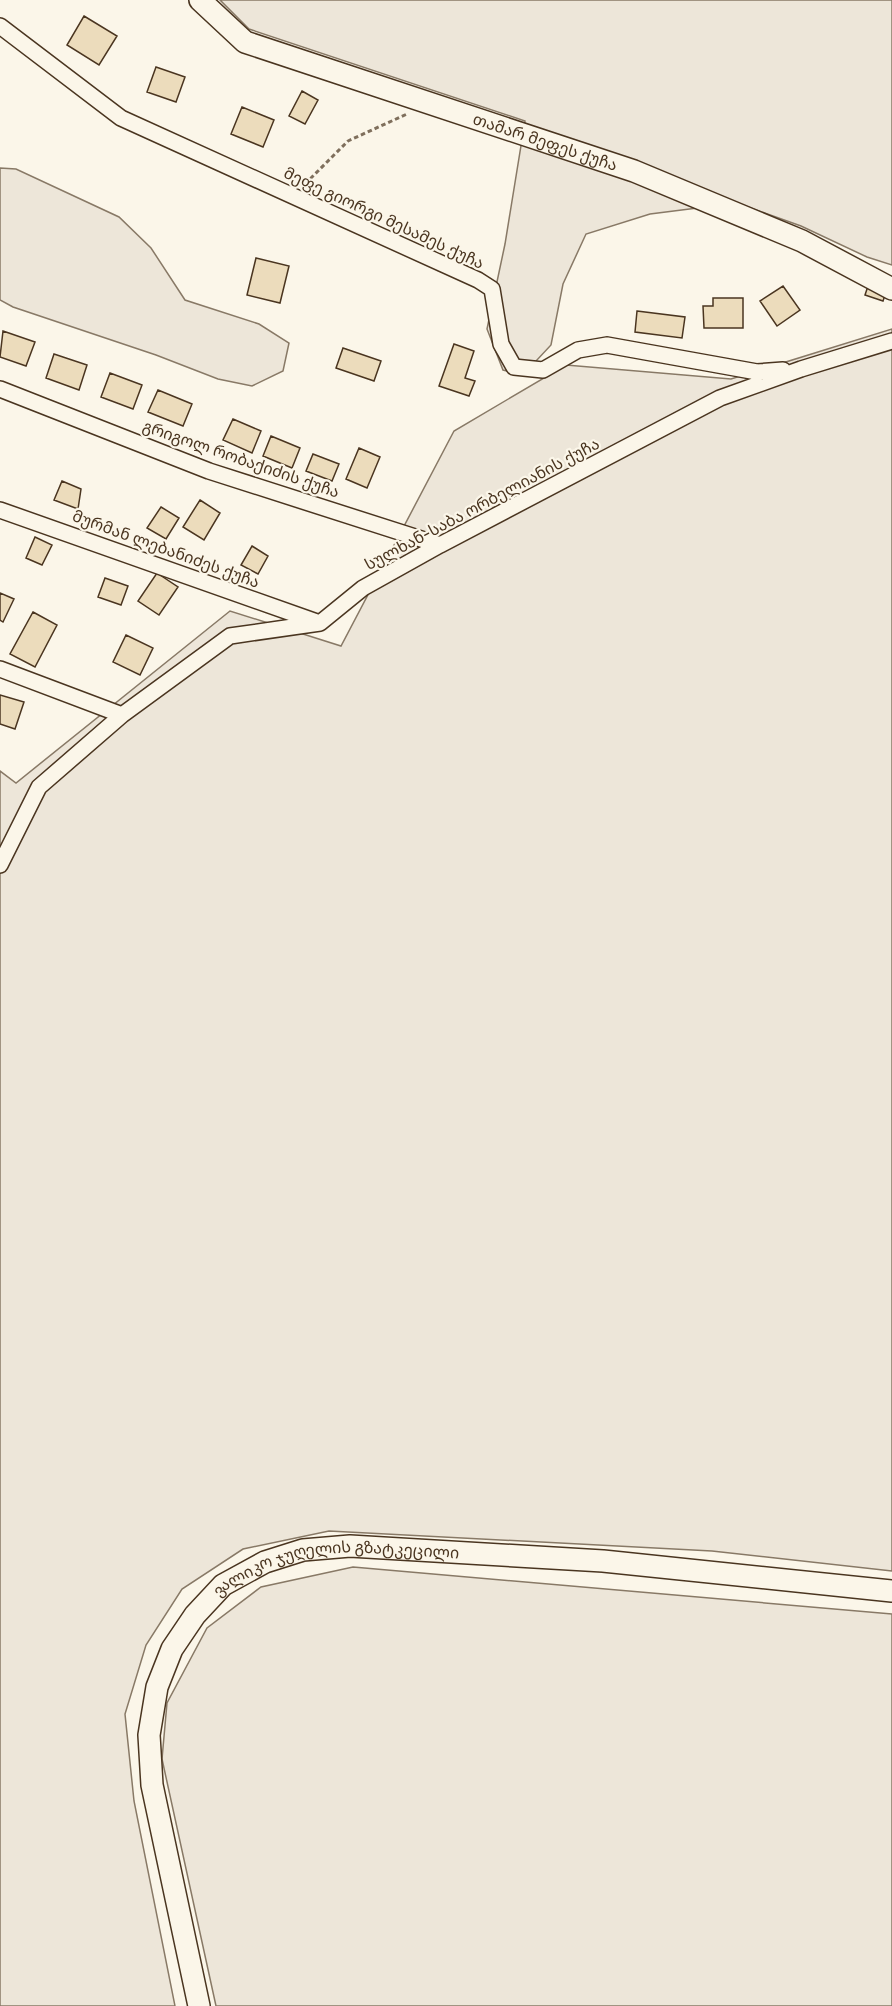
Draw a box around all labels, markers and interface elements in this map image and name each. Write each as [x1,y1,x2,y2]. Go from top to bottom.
street label: თამარ მეფეს ქუჩა [471,109,620,174]
street label: მეფე გიორგი მესამეს ქუჩა [281,163,487,273]
street label: გრიგოლ რობაქიძის ქუჩა [140,416,342,503]
street label: სულხან-საბა ორბელიანის ქუჩა [361,434,603,575]
street label: მურმან ლებანიძეს ქუჩა [69,506,262,593]
street label: ვალიკო ჯუღელის გზატკეცილი [208,1536,460,1600]

